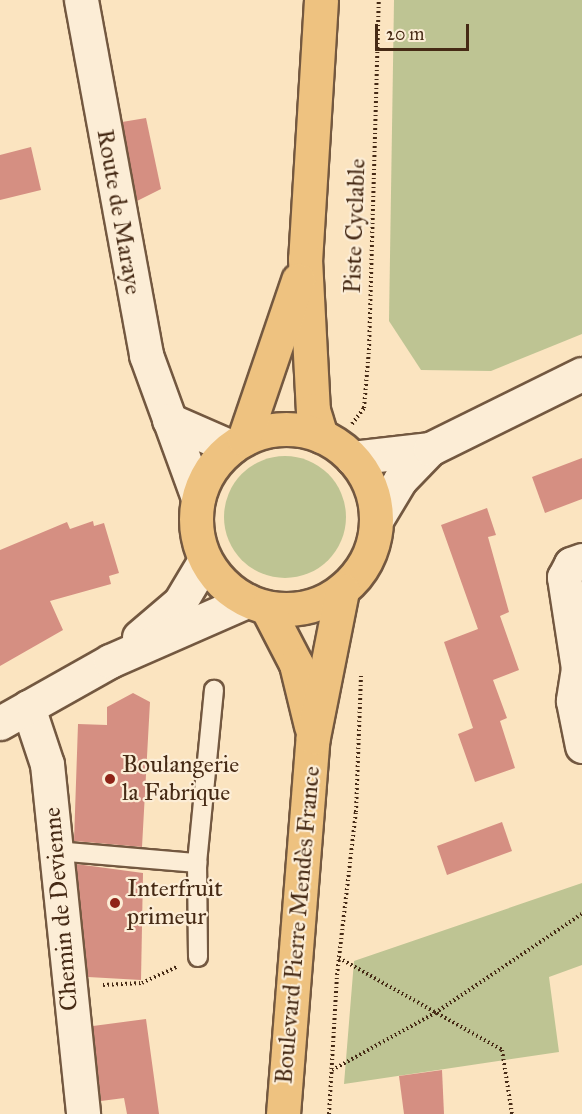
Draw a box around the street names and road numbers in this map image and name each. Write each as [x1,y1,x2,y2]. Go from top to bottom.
street label: Route de Maraye [90,127,148,297]
street label: Piste Cyclable [338,158,372,294]
street label: Boulevard Pierre Mendès France [270,765,326,1085]
street label: Chemin de Devienne [38,806,84,1012]

